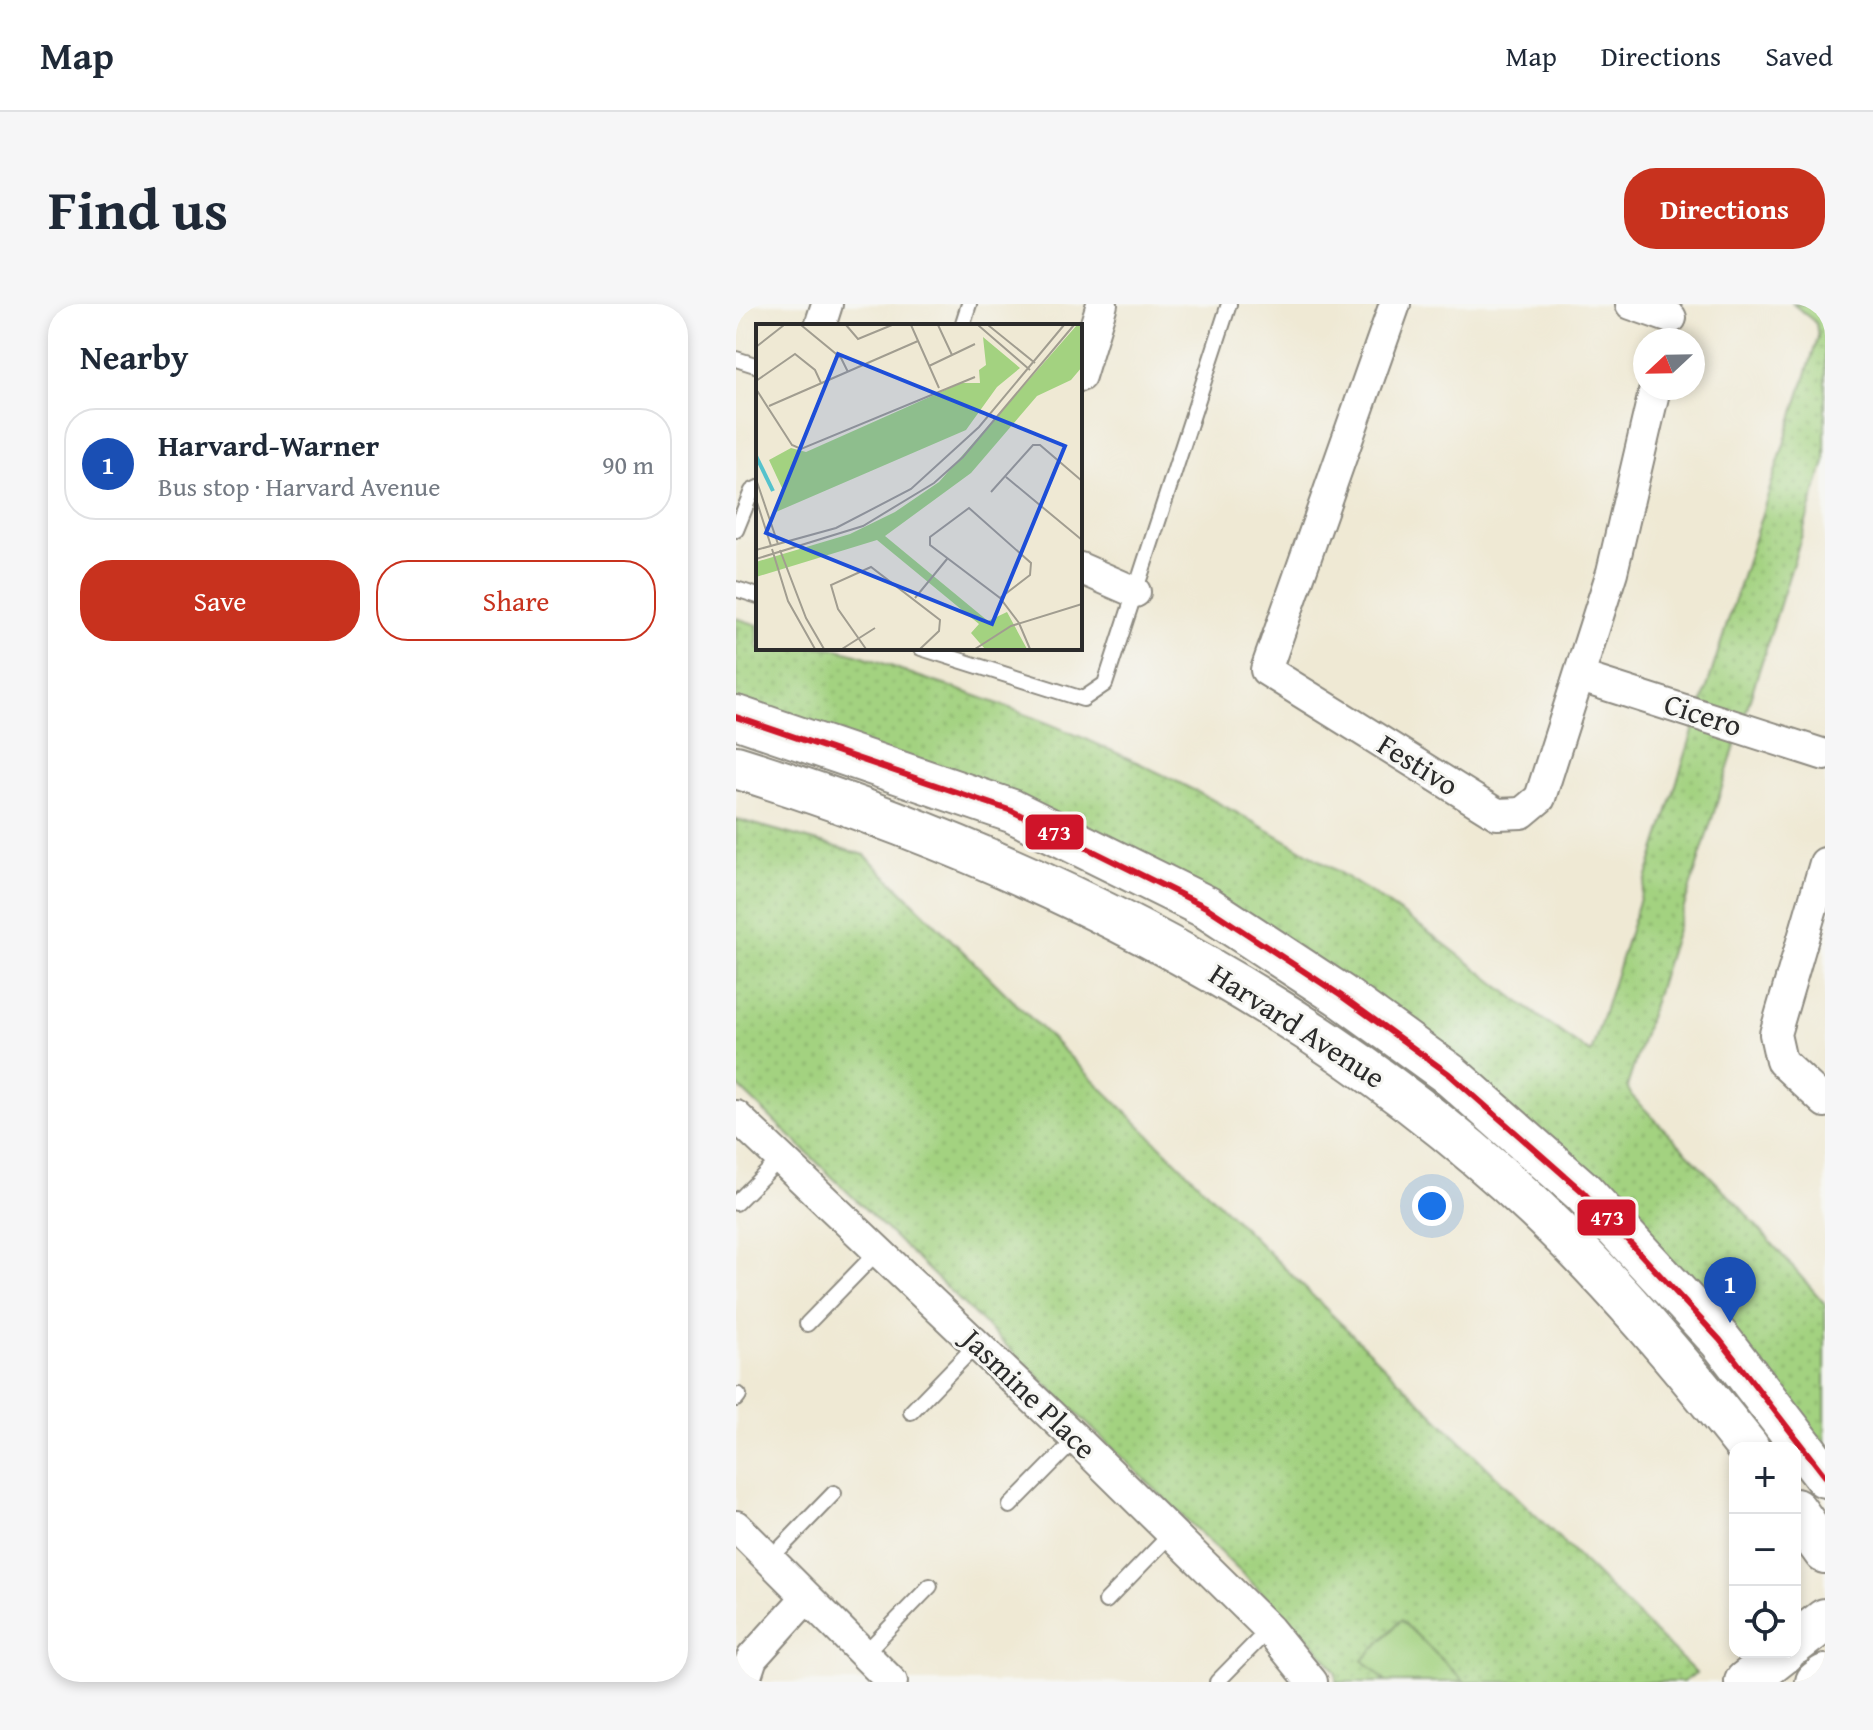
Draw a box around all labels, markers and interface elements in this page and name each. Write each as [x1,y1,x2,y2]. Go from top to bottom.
text: Map [40,27,114,83]
text: Map [1505,35,1557,76]
text: Directions [1601,35,1721,76]
text: Saved [1765,35,1833,76]
text: Find us [48,167,228,250]
button: Directions [1624,168,1825,249]
inset map [756,324,1082,650]
north arrow [1633,328,1705,400]
text: Nearby [80,332,189,381]
text: Harvard-Warner [158,423,379,467]
text: 1 [101,445,115,484]
text: 90 m [602,445,654,484]
text: Bus stop · Harvard Avenue [158,467,440,506]
button: Save [80,560,360,641]
button: Share [376,560,656,641]
street label: Cicero [1659,681,1748,747]
street label: Festivo [1370,722,1468,806]
line badge: 473 [1024,813,1085,851]
text: 473 [1037,816,1071,848]
street label: Harvard Avenue [1201,952,1394,1099]
your location [1412,1186,1452,1226]
line badge: 473 [1576,1198,1637,1237]
text: 473 [1590,1201,1624,1233]
pin: 1 [1704,1257,1756,1323]
street label: Jasmine Place [950,1315,1107,1469]
map controls [1729,1442,1801,1658]
button: + [1729,1442,1801,1514]
button: − [1729,1514,1801,1586]
button: locate [1729,1586,1801,1658]

